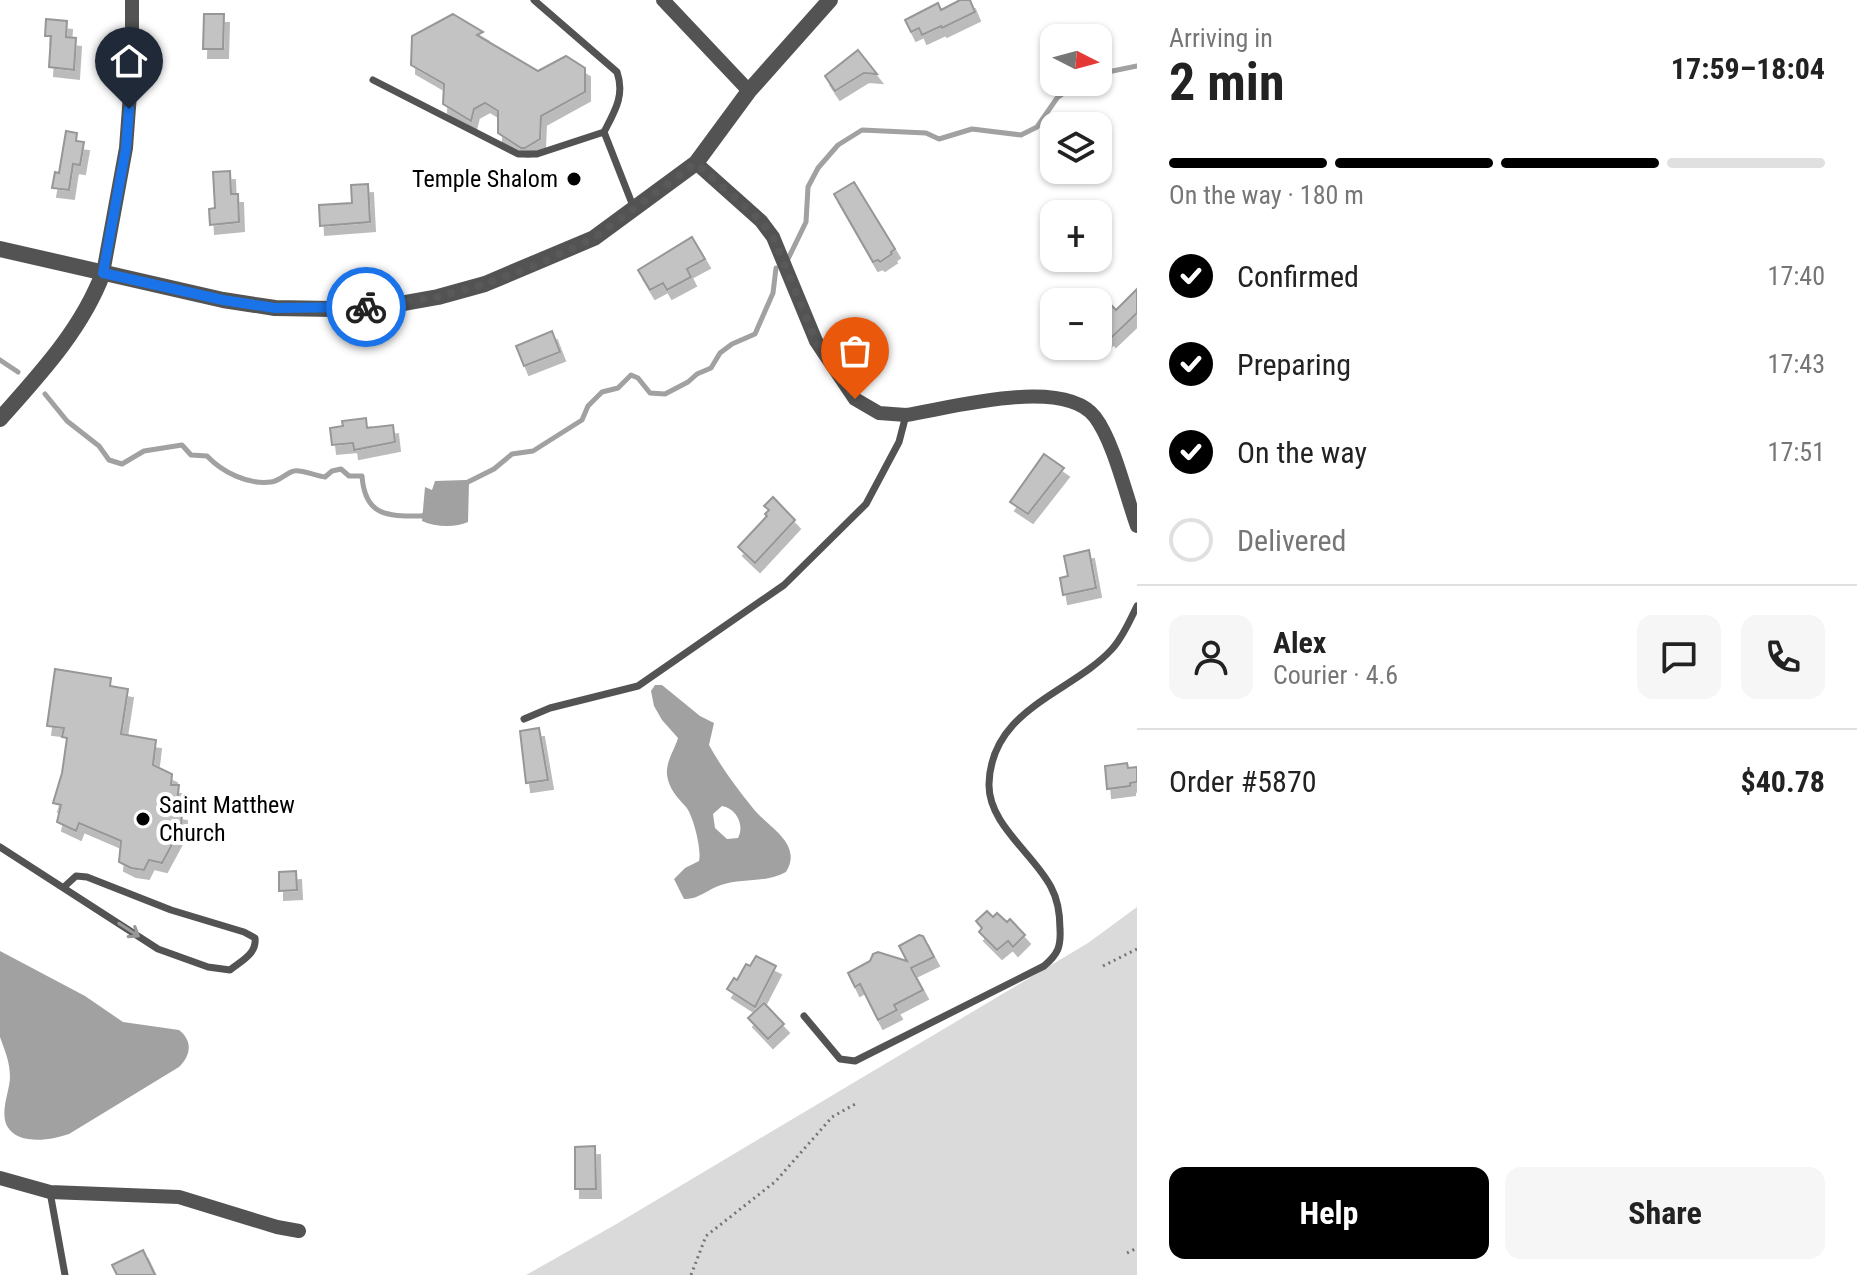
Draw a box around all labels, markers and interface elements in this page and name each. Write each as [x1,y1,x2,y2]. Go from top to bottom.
text: Arriving in [1169,23,1273,53]
north arrow [1040,24,1112,96]
map controls [1040,24,1112,360]
pin [95,27,163,109]
icon: home [107,39,151,83]
text: 17:59–18:04 [1671,51,1825,86]
text: 2 min [1169,52,1285,113]
button: layers [1040,112,1112,184]
place label: Temple Shalom [412,165,558,193]
marker: Temple Shalom [565,170,583,188]
text: On the way · 180 m [1169,180,1364,210]
button: + [1040,200,1112,272]
icon: check [1169,254,1213,298]
text: Confirmed [1237,259,1359,294]
text: 17:40 [1768,261,1825,291]
courier [326,267,406,347]
icon: bike [344,285,388,329]
button: − [1040,288,1112,360]
pin [821,317,889,399]
icon: bag [833,329,877,373]
icon: check [1169,342,1213,386]
text: Preparing [1237,347,1351,382]
text: 17:43 [1768,349,1825,379]
icon: check [1169,430,1213,474]
text: On the way [1237,435,1367,470]
text: 17:51 [1768,437,1825,467]
text: Delivered [1237,523,1346,558]
button: person [1169,615,1253,699]
button: chat [1637,615,1721,699]
button: phone [1741,615,1825,699]
text: Alex [1273,625,1326,660]
text: Courier · 4.6 [1273,660,1398,690]
text: Order #5870 [1169,764,1317,799]
text: $40.78 [1740,764,1825,799]
place label: Saint Matthew Church [159,791,295,847]
marker: Saint Matthew Church [134,810,152,828]
one-way arrow [117,923,140,939]
button: Help [1169,1167,1489,1259]
button: Share [1505,1167,1825,1259]

